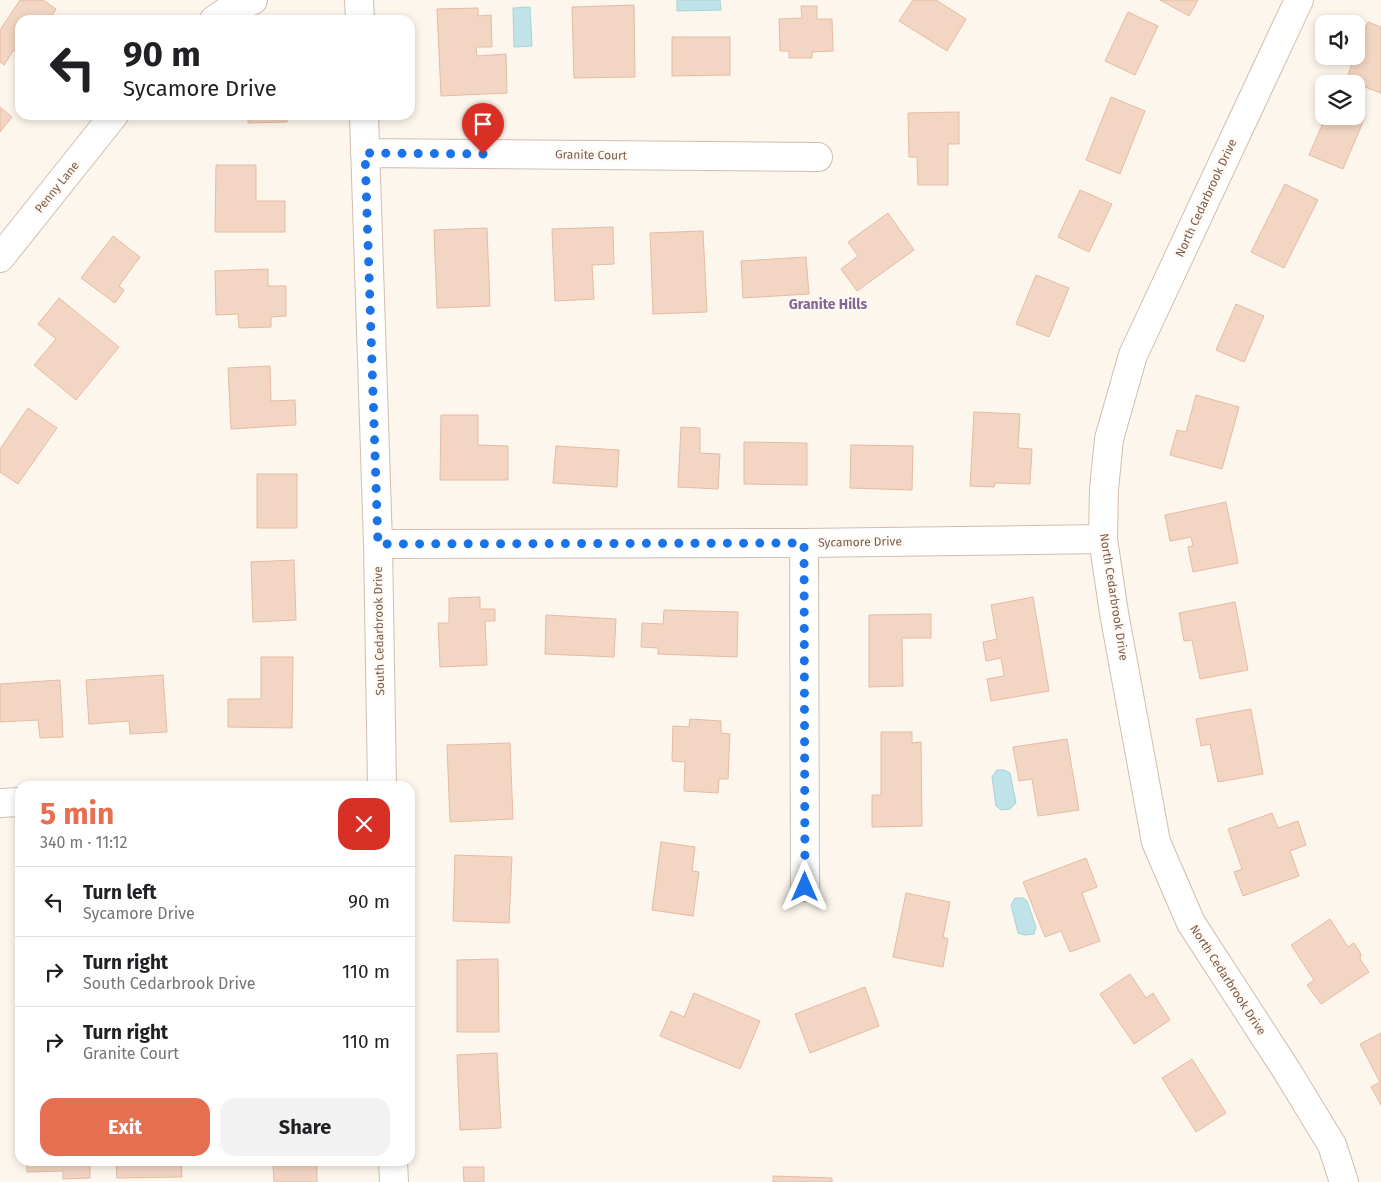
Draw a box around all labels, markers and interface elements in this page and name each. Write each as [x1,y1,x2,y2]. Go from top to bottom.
map controls [1315,15,1365,125]
button: sound [1315,15,1365,65]
text: 90 m [123,33,201,75]
icon: left [40,35,105,100]
text: Sycamore Drive [123,75,277,102]
button: layers [1315,75,1365,125]
pin [462,103,504,154]
icon: arrive [469,110,497,138]
street label: North Cedarbrook Drive [1172,137,1240,259]
street label: Granite Court [555,147,628,163]
street label: Penny Lane [32,158,82,216]
district label: Granite Hills [789,296,867,313]
street label: North Cedarbrook Drive [1097,532,1131,662]
street label: Sycamore Drive [818,534,902,550]
street label: South Cedarbrook Drive [371,566,387,696]
text: 5 min [40,796,114,832]
button: close [338,798,390,850]
text: 340 m · 11:12 [40,833,127,852]
position arrow [778,860,830,912]
text: Turn left [83,881,157,904]
icon: left [40,888,68,916]
text: 90 m [348,890,390,913]
text: Sycamore Drive [83,904,195,923]
street label: North Cedarbrook Drive [1187,922,1269,1038]
text: Turn right [83,951,168,974]
icon: right [40,958,68,986]
text: 110 m [342,960,390,983]
text: South Cedarbrook Drive [83,974,255,993]
text: Turn right [83,1021,168,1044]
icon: right [40,1028,68,1056]
text: 110 m [342,1030,390,1053]
text: Granite Court [83,1044,179,1063]
button: Exit [40,1098,210,1156]
button: Share [220,1098,390,1156]

